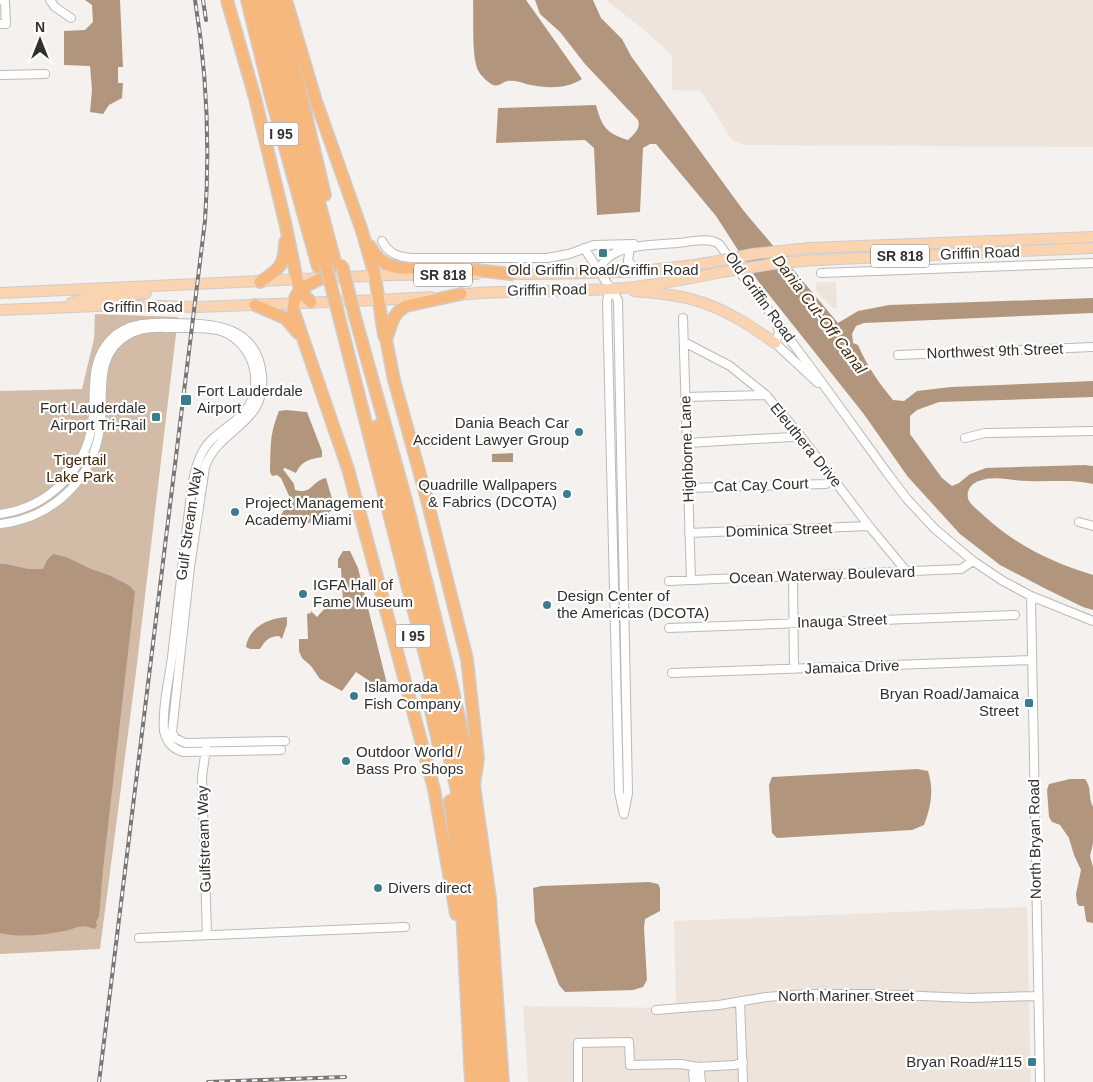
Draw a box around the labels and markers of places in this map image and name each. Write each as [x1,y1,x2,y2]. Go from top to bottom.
marker: Old Griffin Road/Griffin Road [597,247,609,259]
place label: Old Griffin Road/Griffin Road [507,261,699,278]
place label: Fort Lauderdale Airport [197,382,303,416]
marker: Fort Lauderdale Airport [179,393,193,407]
place label: Fort Lauderdale Airport Tri-Rail [40,399,146,433]
marker: Fort Lauderdale Airport Tri-Rail [150,411,162,423]
place label: Dania Beach Car Accident Lawyer Group [413,414,569,448]
marker: Dania Beach Car Accident Lawyer Group [573,426,585,438]
place label: Quadrille Wallpapers & Fabrics (DCOTA) [418,476,557,510]
marker: Quadrille Wallpapers & Fabrics (DCOTA) [561,488,573,500]
place label: Project Management Academy Miami [245,494,384,528]
marker: Project Management Academy Miami [229,506,241,518]
place label: IGFA Hall of Fame Museum [313,576,413,610]
place label: Design Center of the Americas (DCOTA) [557,587,709,621]
marker: IGFA Hall of Fame Museum [297,588,309,600]
marker: Design Center of the Americas (DCOTA) [541,599,553,611]
place label: Islamorada Fish Company [364,678,461,712]
place label: Bryan Road/Jamaica Street [880,685,1020,719]
marker: Islamorada Fish Company [348,690,360,702]
marker: Bryan Road/Jamaica Street [1023,697,1035,709]
place label: Outdoor World / Bass Pro Shops [356,743,464,777]
marker: Outdoor World / Bass Pro Shops [340,755,352,767]
place label: Divers direct [388,879,472,896]
marker: Divers direct [372,882,384,894]
place label: Bryan Road/#115 [906,1053,1022,1070]
marker: Bryan Road/#115 [1026,1056,1038,1068]

